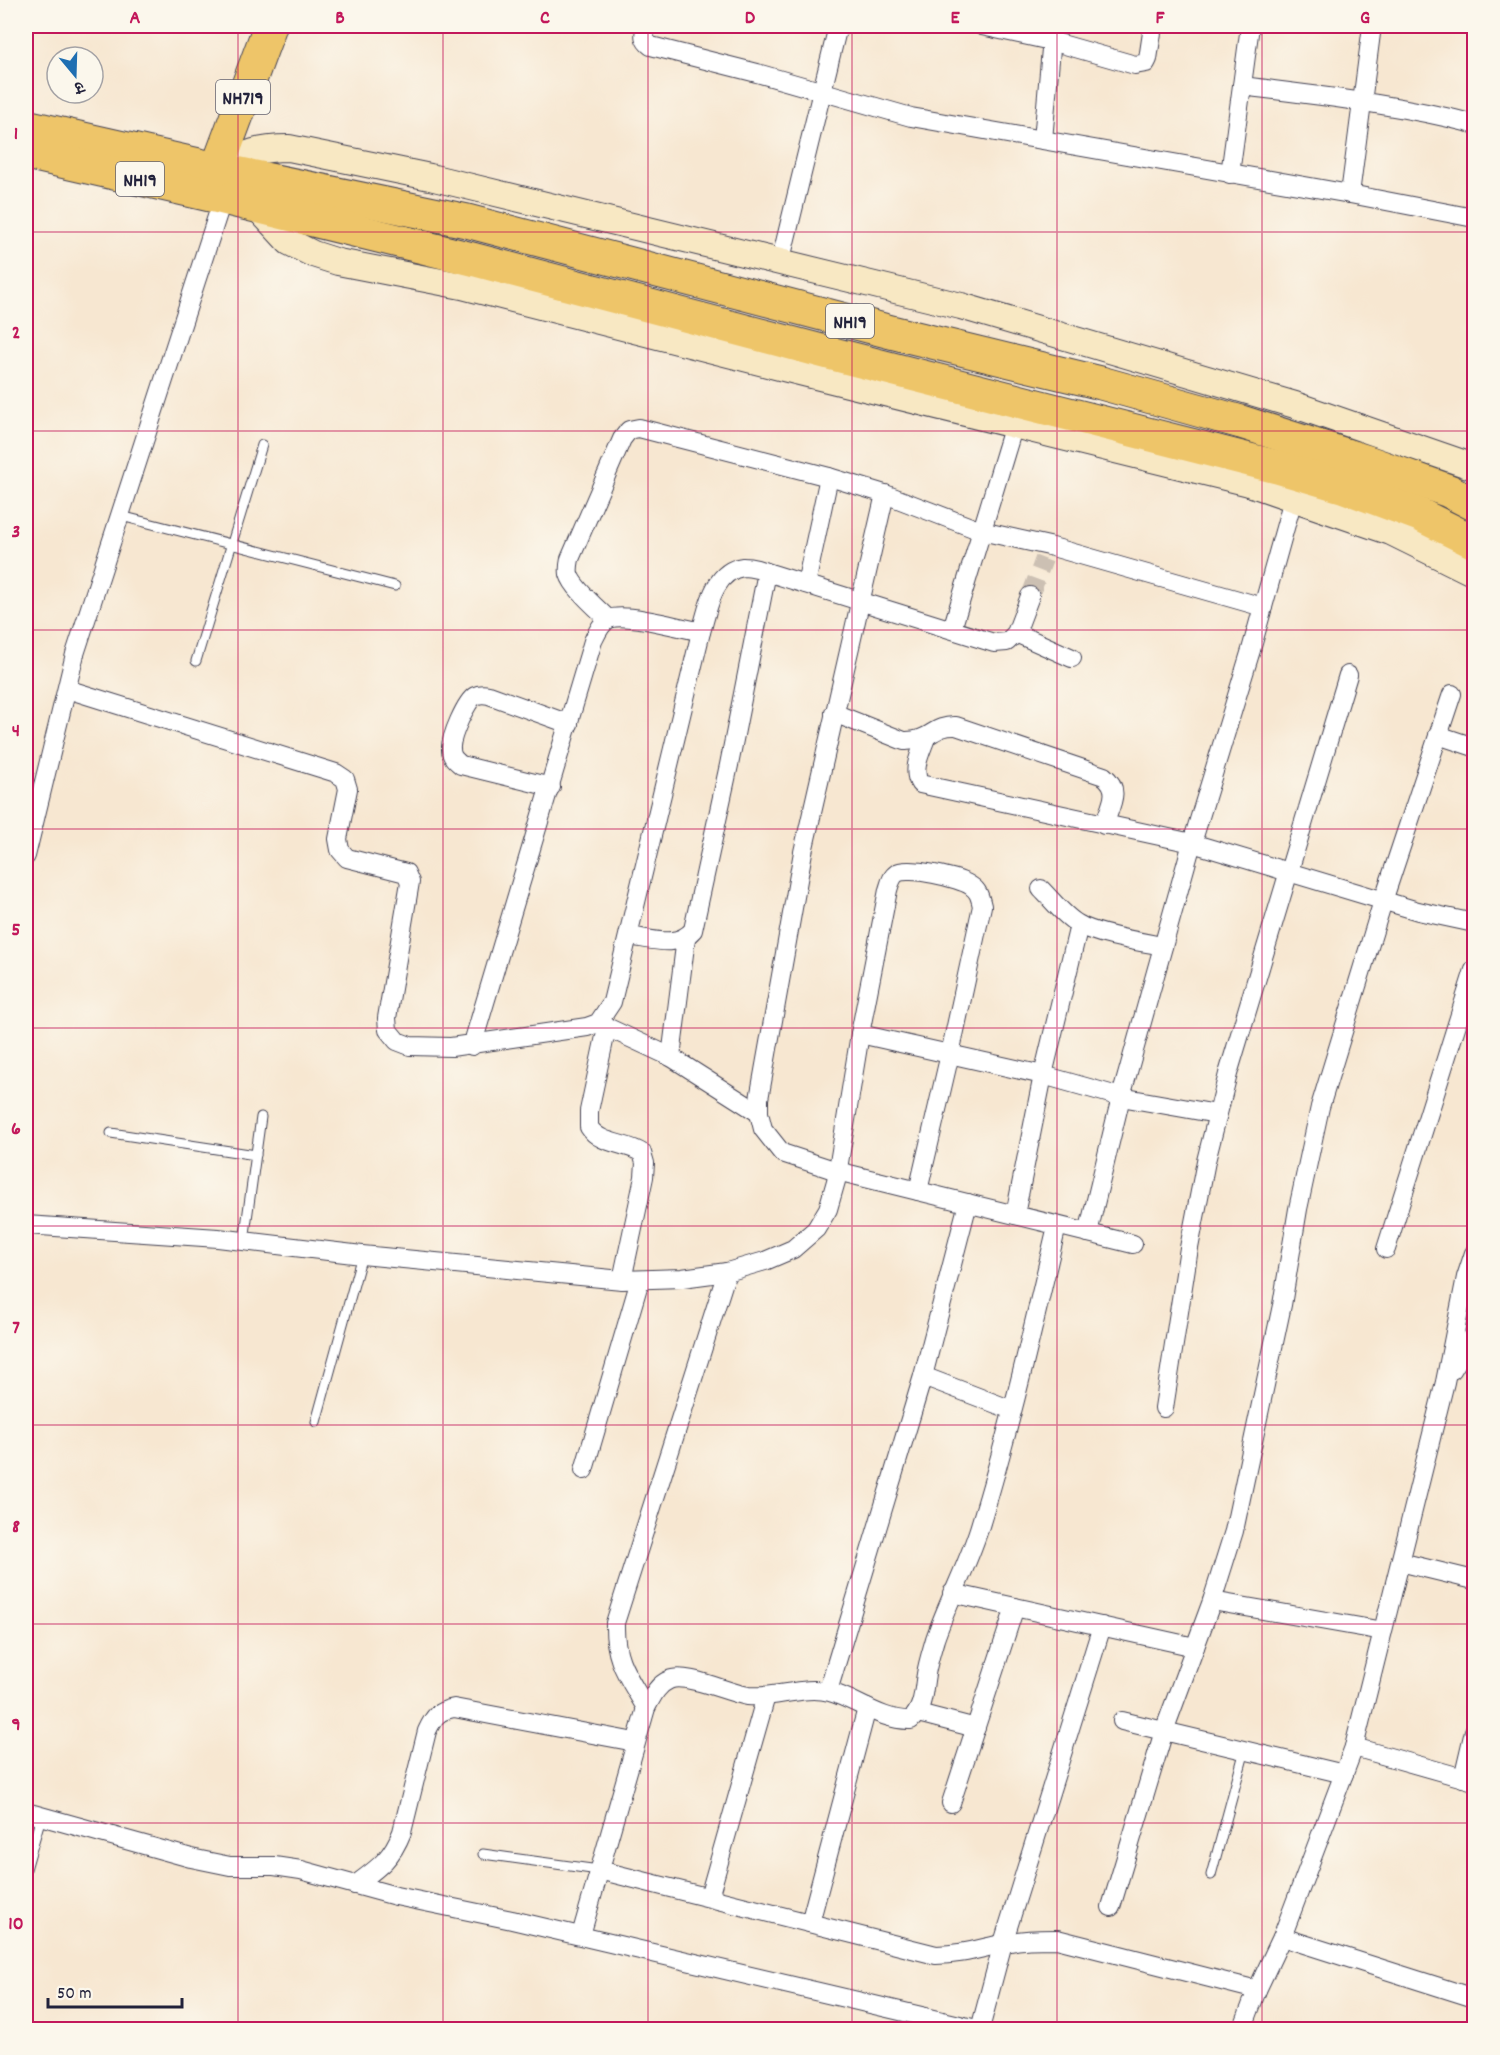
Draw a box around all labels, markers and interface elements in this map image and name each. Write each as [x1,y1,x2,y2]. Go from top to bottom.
text: A [130,5,141,33]
text: B [335,5,345,33]
text: C [540,5,550,33]
text: D [745,5,756,33]
text: E [950,5,960,33]
text: F [1156,5,1166,33]
text: G [1360,5,1370,33]
north arrow [45,45,105,105]
text: उ [70,74,88,99]
road number: NH719 [216,80,270,114]
text: 1 [14,121,18,149]
road number: NH19 [116,162,164,196]
road number: NH19 [826,304,874,338]
text: 2 [12,320,20,348]
text: 3 [12,519,20,547]
text: 4 [12,718,20,746]
text: 5 [11,917,21,945]
text: 6 [11,1116,21,1144]
text: 7 [12,1315,20,1343]
text: 8 [12,1514,20,1542]
text: 9 [11,1712,21,1740]
text: 10 [8,1911,24,1939]
scale bar [48,1971,182,2009]
text: 50 m [57,1982,92,2007]

